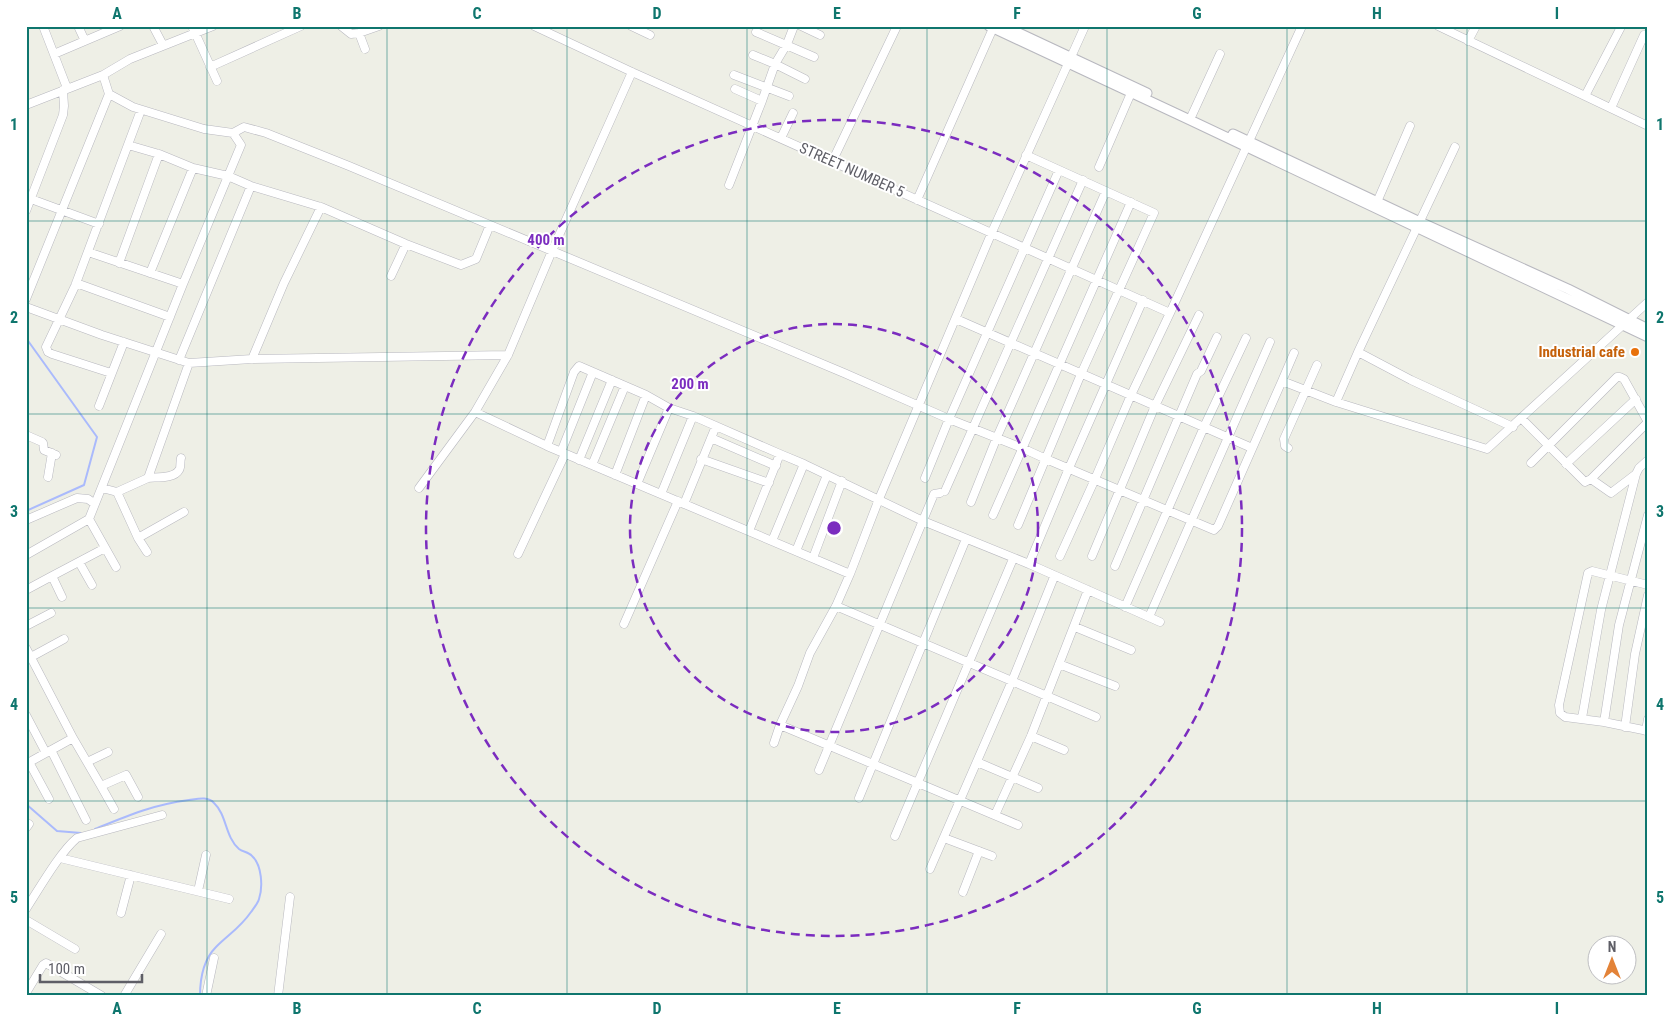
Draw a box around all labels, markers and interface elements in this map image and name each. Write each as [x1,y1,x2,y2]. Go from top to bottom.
text: A [112,4,122,23]
text: B [293,4,302,23]
text: C [472,4,482,23]
text: D [652,4,662,23]
text: E [833,4,841,23]
text: F [1013,4,1021,23]
text: G [1192,4,1202,23]
text: H [1372,4,1382,23]
text: I [1555,4,1559,23]
text: 1 [10,115,18,134]
text: 1 [1656,115,1664,134]
street label: STREET NUMBER 5 [797,139,907,201]
text: 400 m [527,231,565,249]
text: 2 [10,308,18,327]
text: 2 [1656,308,1664,327]
place label: Industrial cafe [1538,343,1625,361]
marker: Industrial cafe [1629,346,1641,358]
text: 200 m [671,375,709,393]
text: 3 [10,502,18,521]
text: 3 [1656,502,1664,521]
centre of rings [825,519,843,537]
text: 4 [10,695,18,714]
text: 4 [1656,695,1664,714]
text: 5 [10,888,18,907]
text: 5 [1656,888,1664,907]
north arrow [1586,934,1636,984]
text: N [1608,939,1616,955]
scale bar [40,952,142,984]
text: 100 m [48,960,85,978]
text: A [112,999,122,1018]
text: B [293,999,302,1018]
text: C [472,999,482,1018]
text: D [652,999,662,1018]
text: E [833,999,841,1018]
text: F [1013,999,1021,1018]
text: G [1192,999,1202,1018]
text: H [1372,999,1382,1018]
text: I [1555,999,1559,1018]

